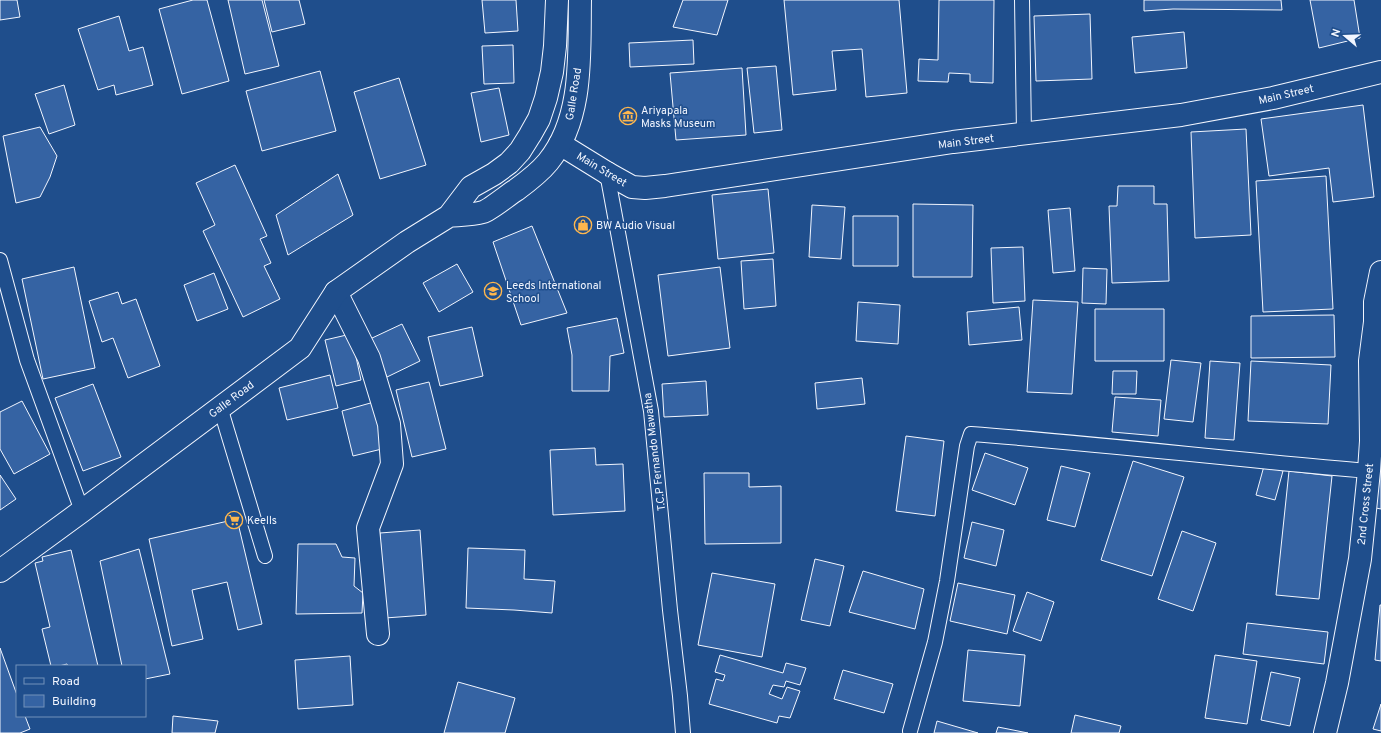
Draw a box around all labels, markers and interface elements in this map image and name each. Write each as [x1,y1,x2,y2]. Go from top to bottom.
north arrow [1325,16,1365,56]
text: N [1329,27,1344,39]
street label: Galle Road [563,67,585,121]
street label: Main Street [1257,82,1315,108]
place label: Ariyapala Masks Museum [641,104,715,131]
museum icon: Ariyapala Masks Museum [618,106,638,126]
street label: Main Street [937,132,995,152]
street label: Main Street [574,149,629,190]
shop icon: BW Audio Visual [573,215,593,235]
place label: BW Audio Visual [596,219,675,233]
place label: Leeds International School [506,279,601,306]
school or university icon: Leeds International School [483,281,503,301]
street label: Galle Road [206,378,257,421]
street label: T.C.P Fernando Mawatha [641,392,669,512]
street label: 2nd Cross Street [1355,462,1377,546]
supermarket icon: Keells [224,510,244,530]
place label: Keells [247,514,277,528]
legend [16,665,146,717]
text: Road [52,674,80,690]
text: Building [52,694,96,710]

